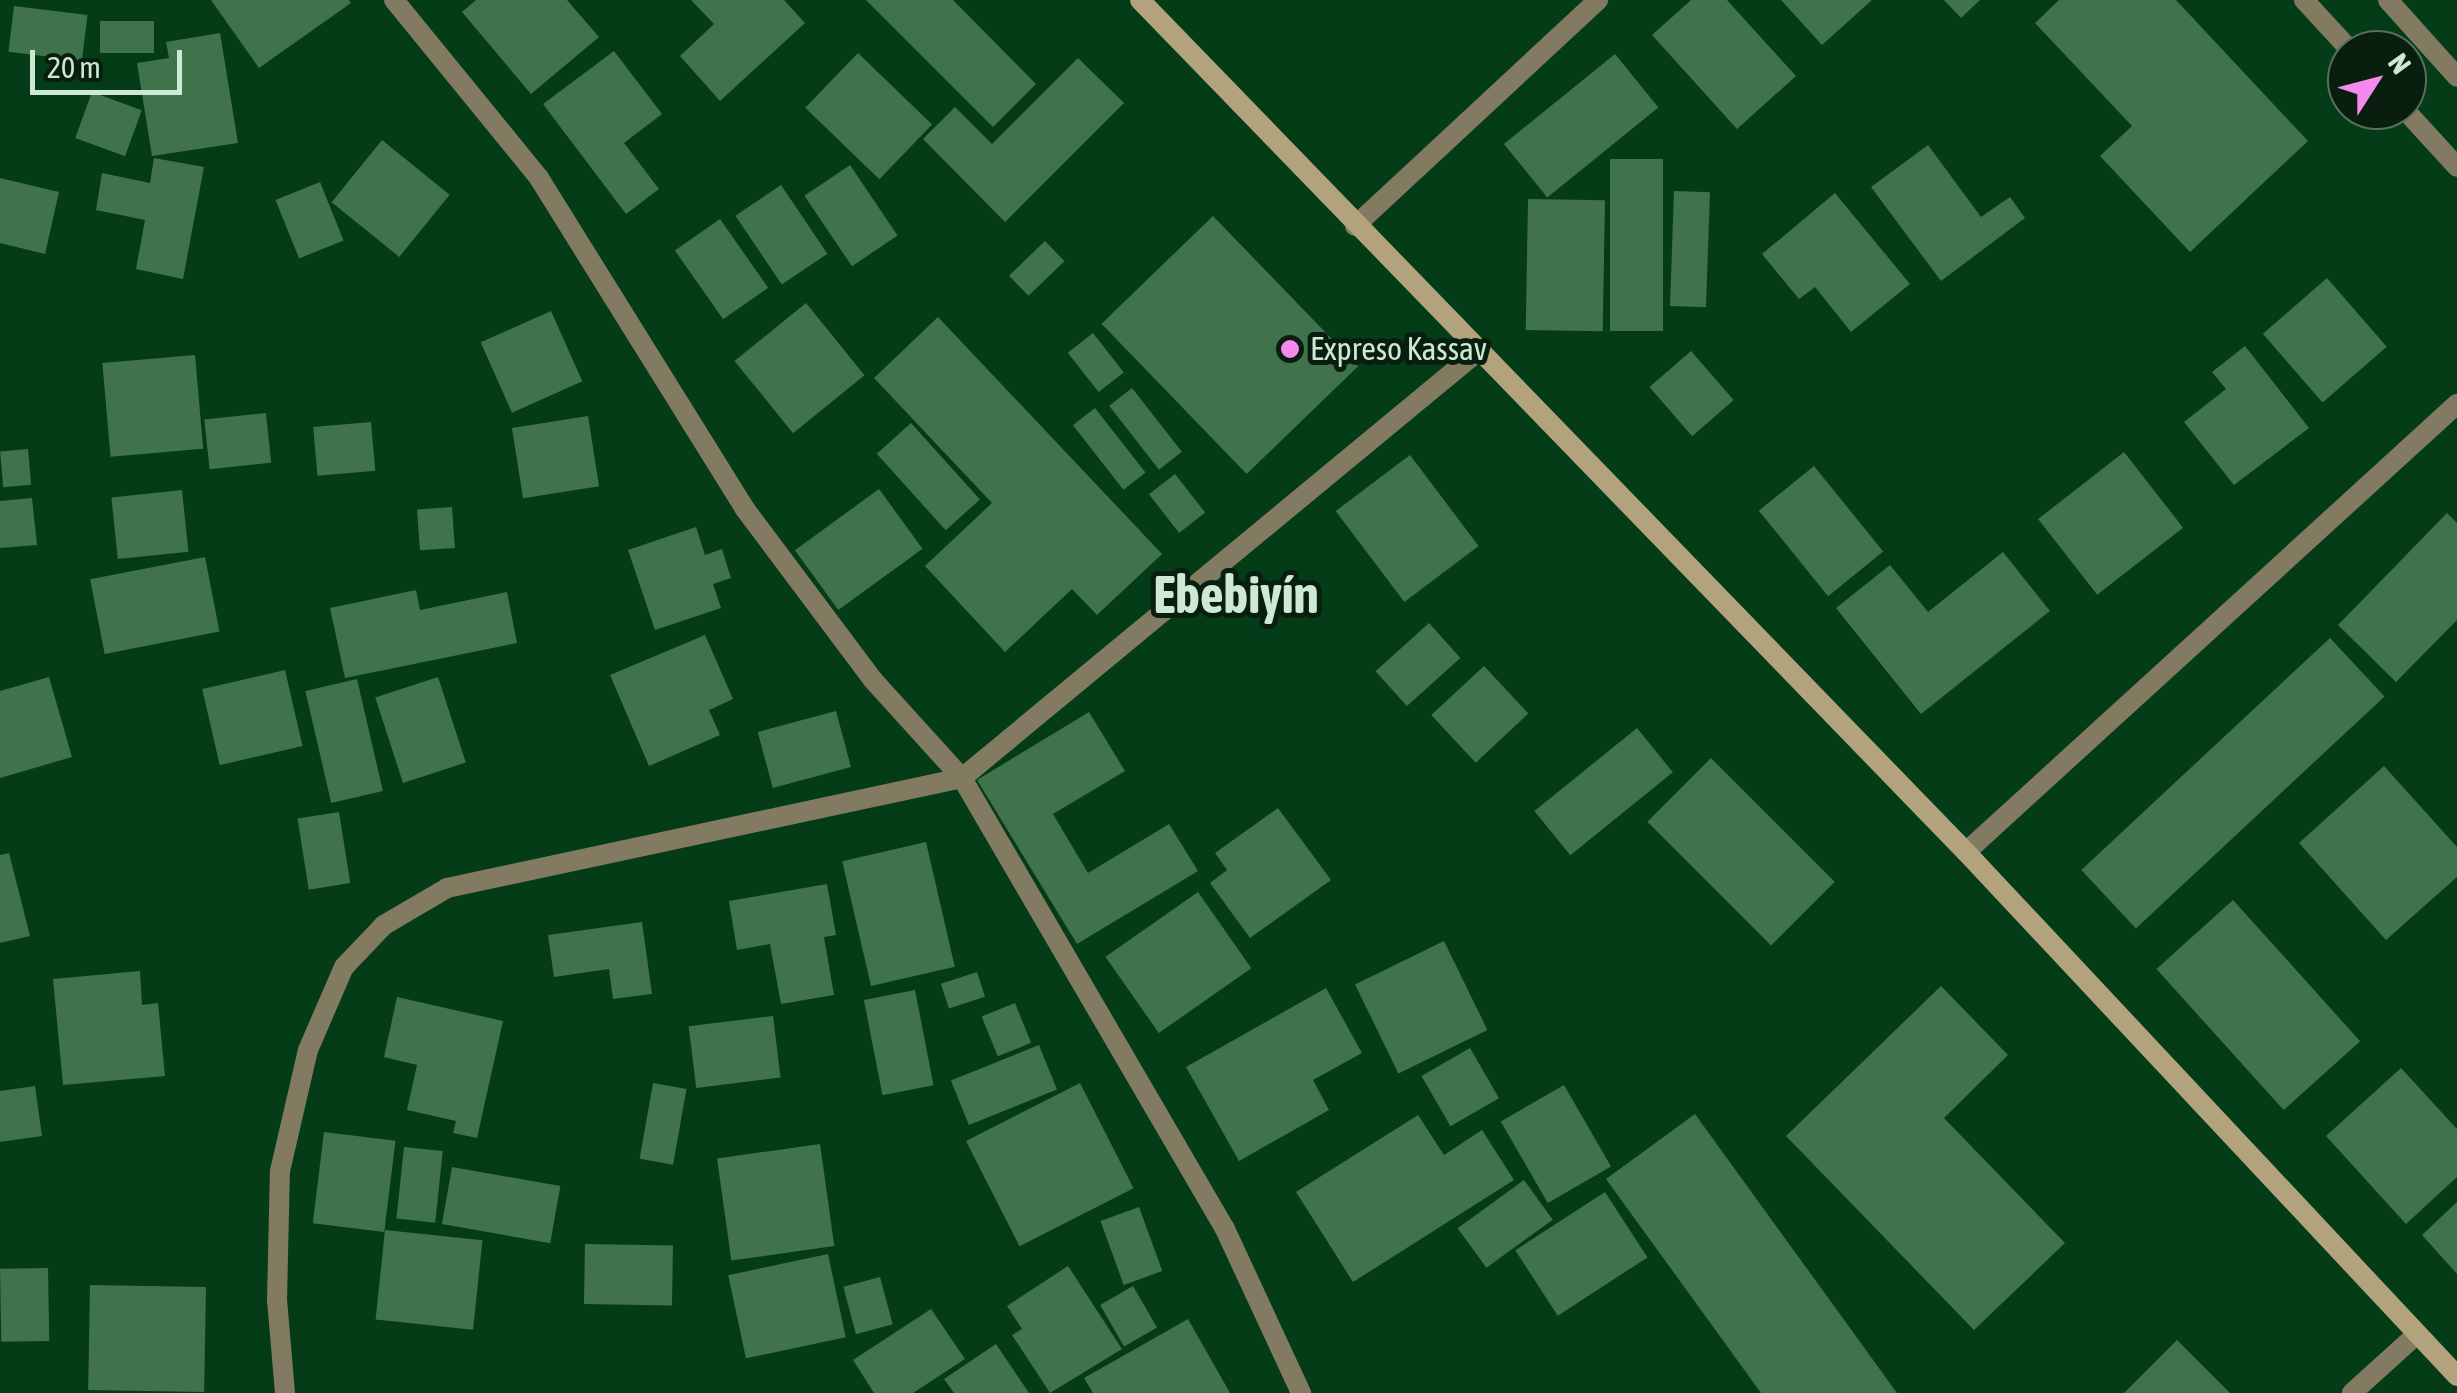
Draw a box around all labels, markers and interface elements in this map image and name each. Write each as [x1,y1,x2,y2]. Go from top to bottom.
scale bar [35,30,188,92]
north arrow [2327,30,2427,130]
text: N [2382,47,2417,80]
text: 20 m [47,50,101,84]
place label: Expreso Kassav [1310,330,1487,368]
marker: Expreso Kassav [1279,338,1301,360]
district label: Ebebiyín [1153,564,1319,626]

